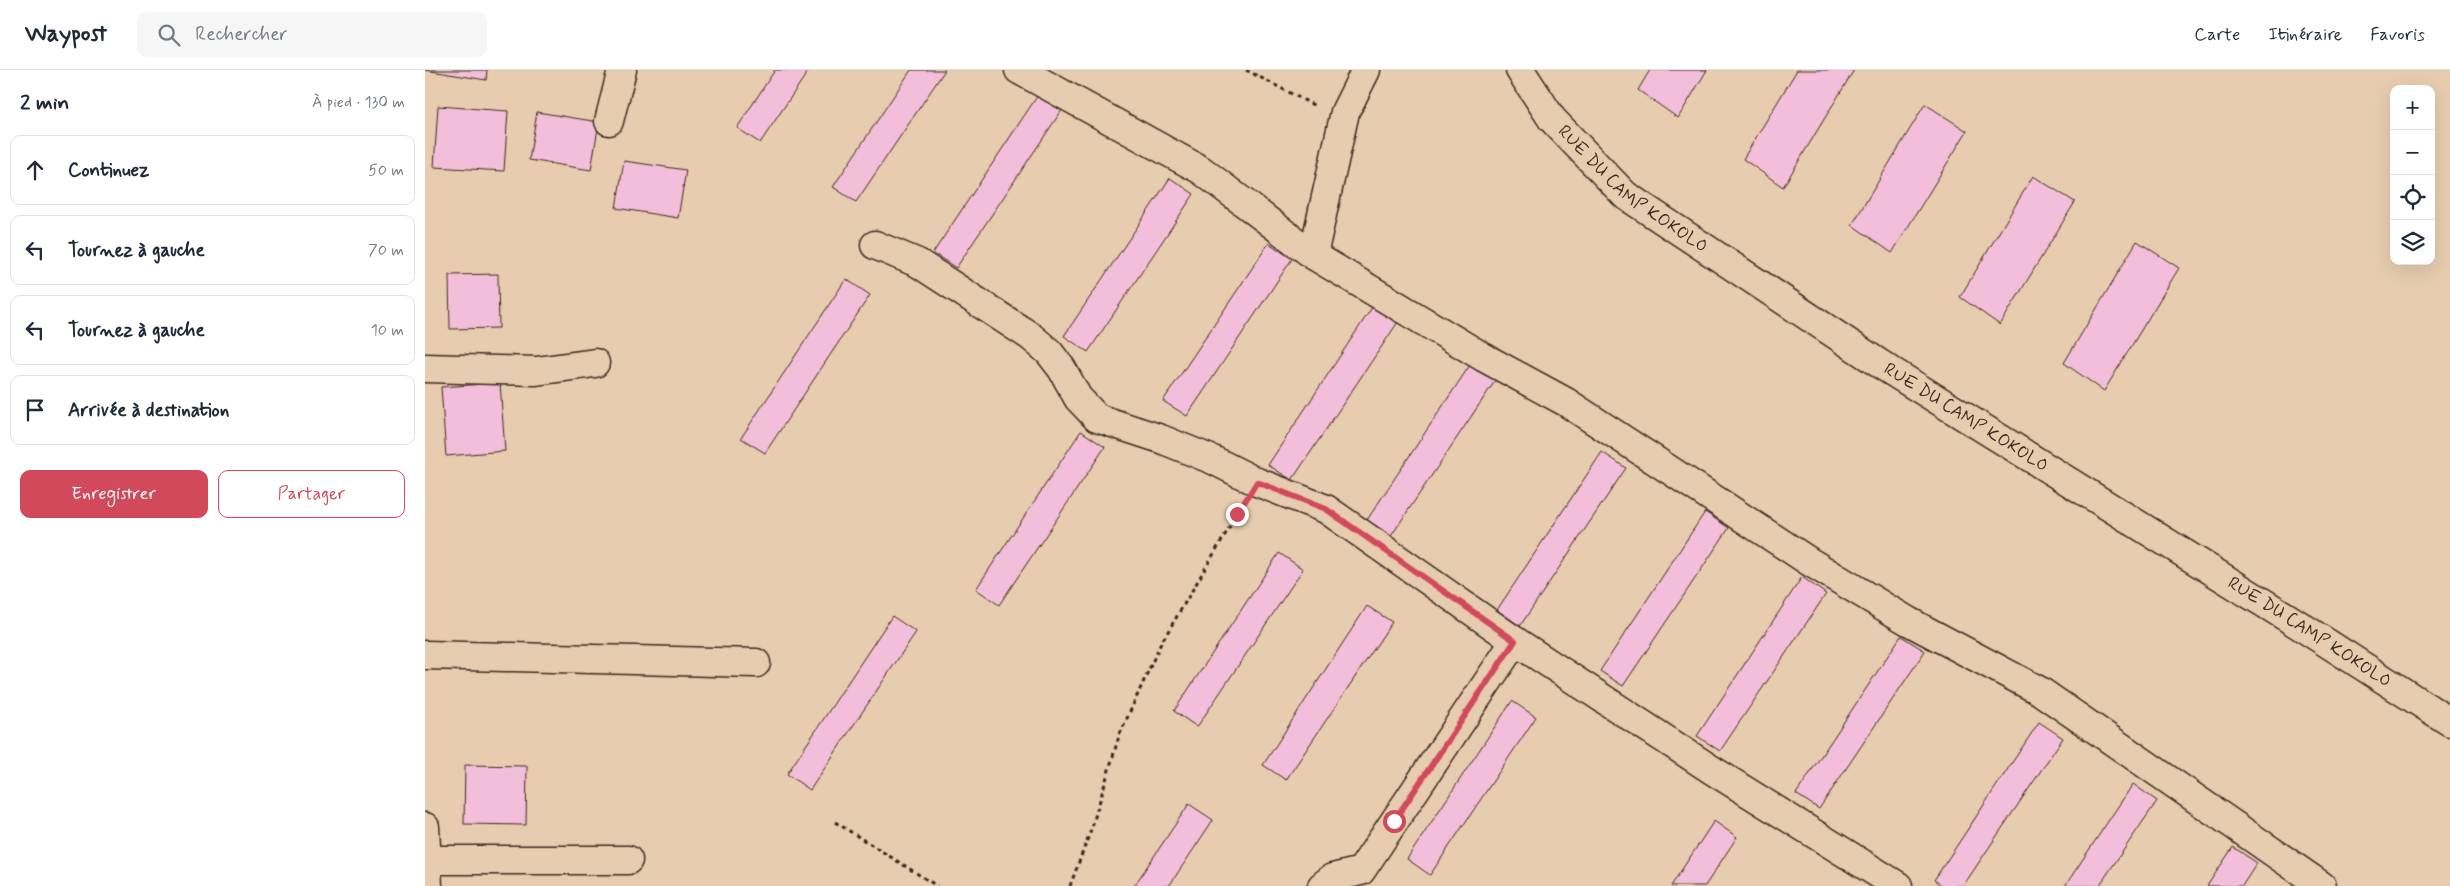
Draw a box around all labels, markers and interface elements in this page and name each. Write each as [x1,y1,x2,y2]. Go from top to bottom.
search box [137,12,487,57]
text: Waypost [25,19,107,50]
icon: search [155,21,183,49]
text: Rechercher [195,22,288,47]
text: Carte [2194,23,2240,47]
text: Itinéraire [2268,23,2342,47]
text: Favoris [2370,23,2425,47]
map controls [2390,85,2435,265]
button: + [2390,85,2435,130]
text: 2 min [20,89,69,117]
text: À pied · 130 m [312,92,405,113]
street label: RUE DU CAMP KOKOLO [1552,120,1712,258]
button: − [2390,130,2435,175]
icon: ahead [21,156,49,184]
text: Continuez [68,158,149,183]
text: 50 m [368,160,404,181]
button: locate [2390,175,2435,220]
button: layers [2390,220,2435,265]
icon: left [21,236,49,264]
text: Tournez à gauche [68,238,205,263]
text: 70 m [368,240,404,261]
icon: left [21,316,49,344]
text: Tournez à gauche [68,318,205,343]
text: 10 m [371,320,404,341]
street label: RUE DU CAMP KOKOLO [1879,357,2053,478]
icon: arrive [21,396,49,424]
text: Arrivée à destination [68,398,229,423]
button: Enregistrer [20,470,208,518]
button: Partager [218,470,405,518]
route end [1226,503,1249,526]
street label: RUE DU CAMP KOKOLO [2223,571,2396,693]
route start [1383,810,1406,833]

